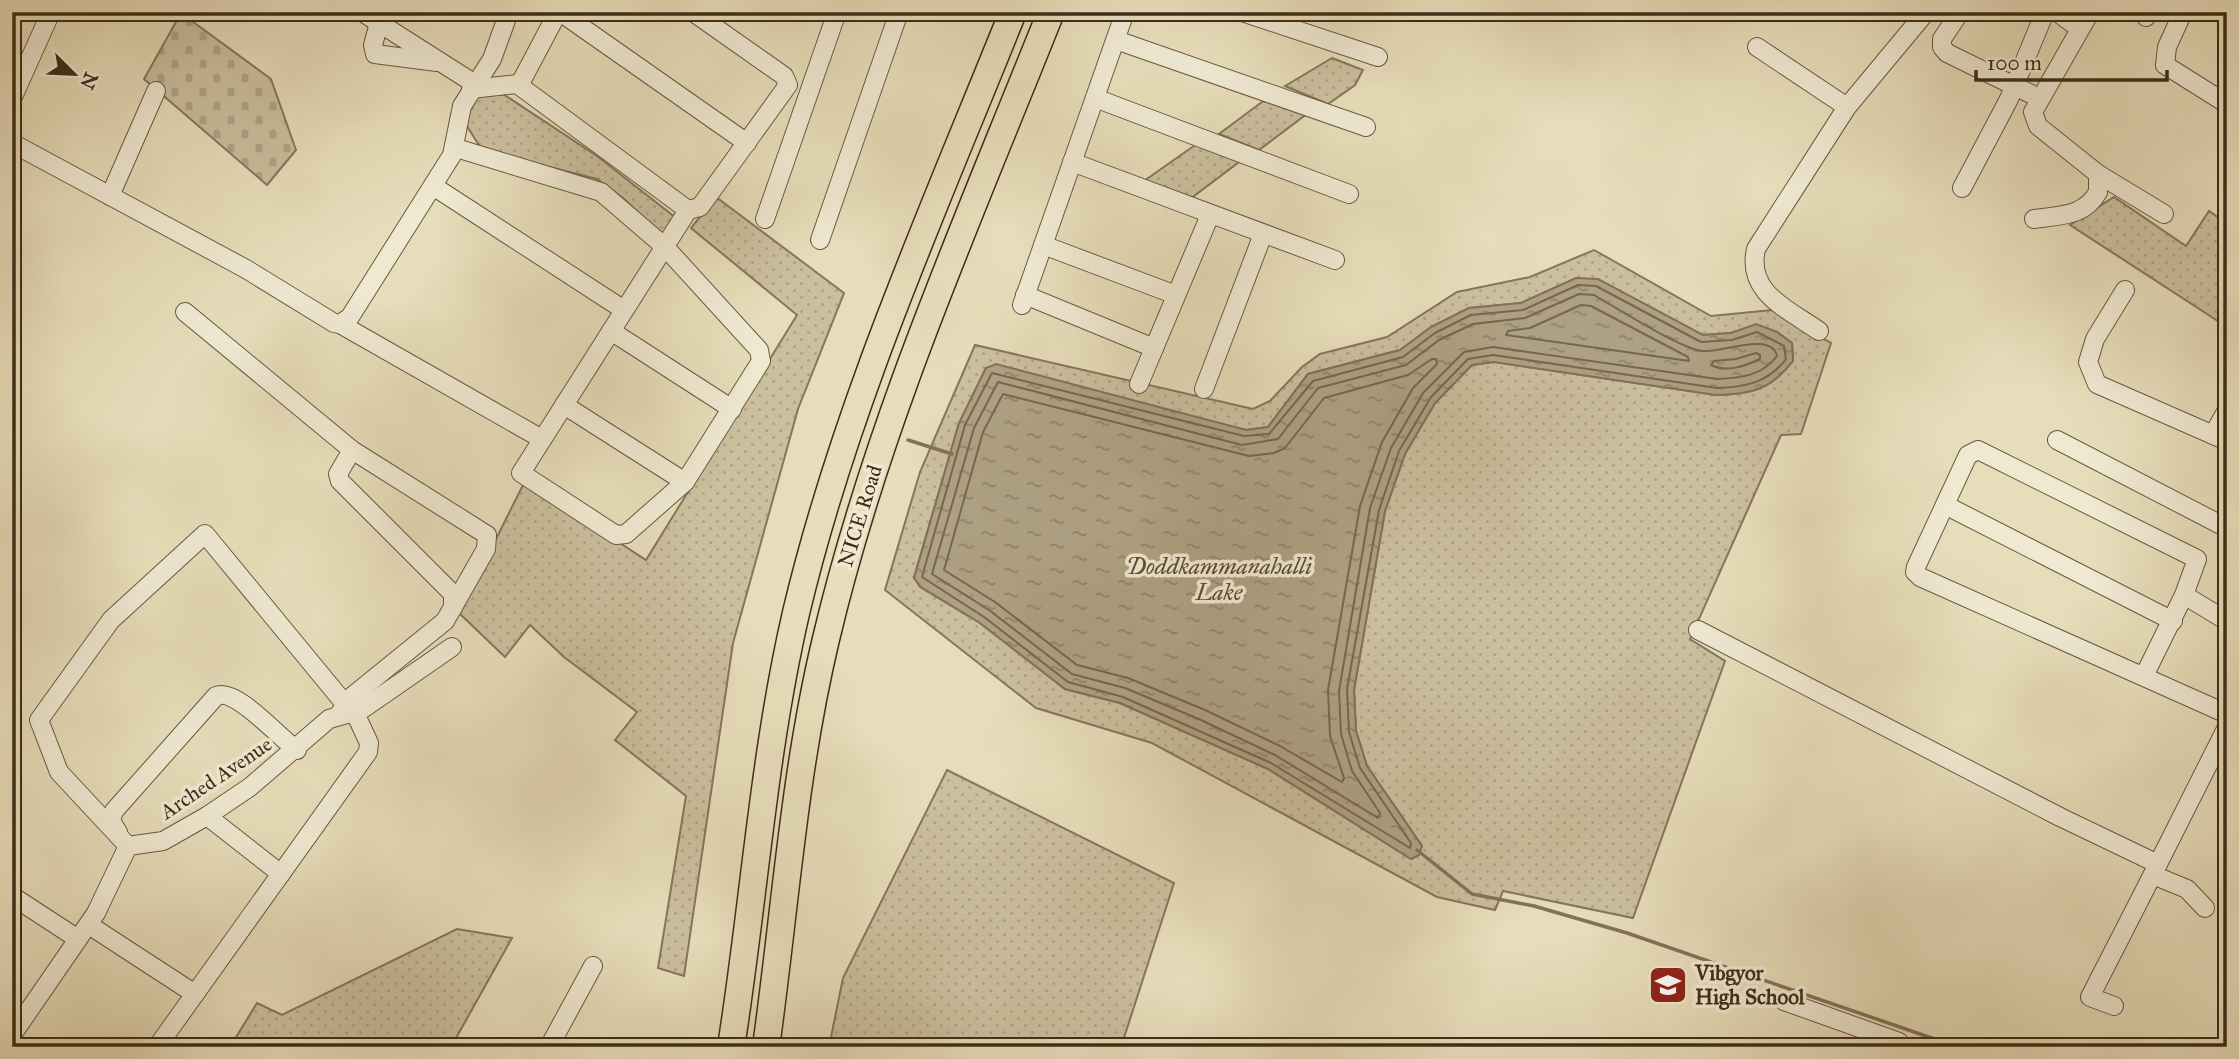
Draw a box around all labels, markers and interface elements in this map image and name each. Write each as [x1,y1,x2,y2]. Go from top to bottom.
north arrow [38,38,108,108]
scale bar [1976,38,2167,82]
text: 100 m [1987,50,2042,76]
text: N [75,69,103,93]
street label: NICE Road [832,461,888,570]
water label: Doddkammanahalli Lake [1126,552,1312,606]
street label: Arched Avenue [154,731,277,825]
place label: Vibgyor High School [1694,960,1806,1010]
school or university icon: Vibgyor High School [1647,964,1689,1006]

